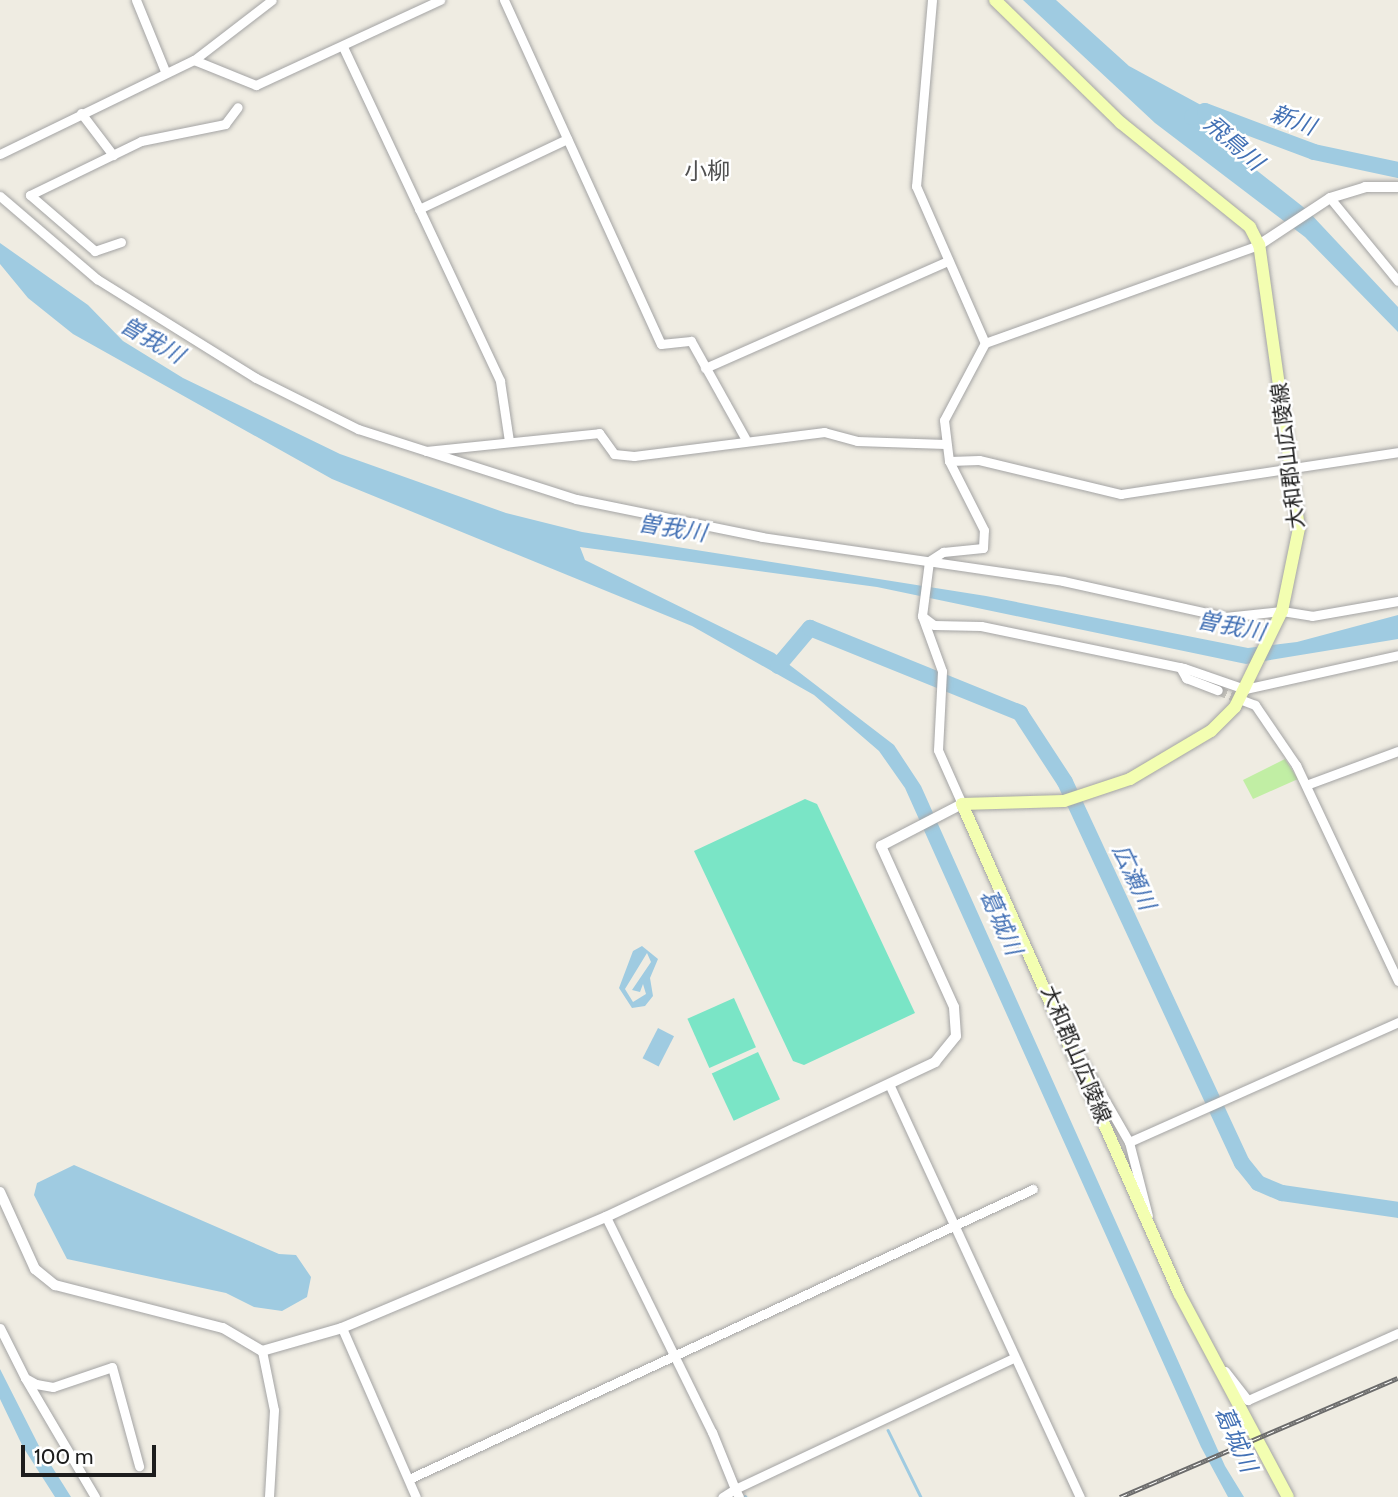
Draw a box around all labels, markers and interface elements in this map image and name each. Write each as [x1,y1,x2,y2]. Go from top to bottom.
water label: 新川 [1267,99,1319,141]
water label: 飛鳥川 [1199,110,1269,176]
district label: 小柳 [684,157,730,185]
water label: 曽我川 [115,311,189,369]
street label: 大和郡山広陵線 [1267,382,1309,530]
water label: 曽我川 [636,509,708,547]
water label: 曽我川 [1195,606,1267,646]
water label: 広瀬川 [1107,840,1161,914]
water label: 葛城川 [974,885,1028,959]
street label: 大和郡山広陵線 [1036,981,1116,1127]
water label: 葛城川 [1209,1402,1263,1476]
scale bar [24,1430,159,1474]
text: 100 m [34,1444,93,1469]

